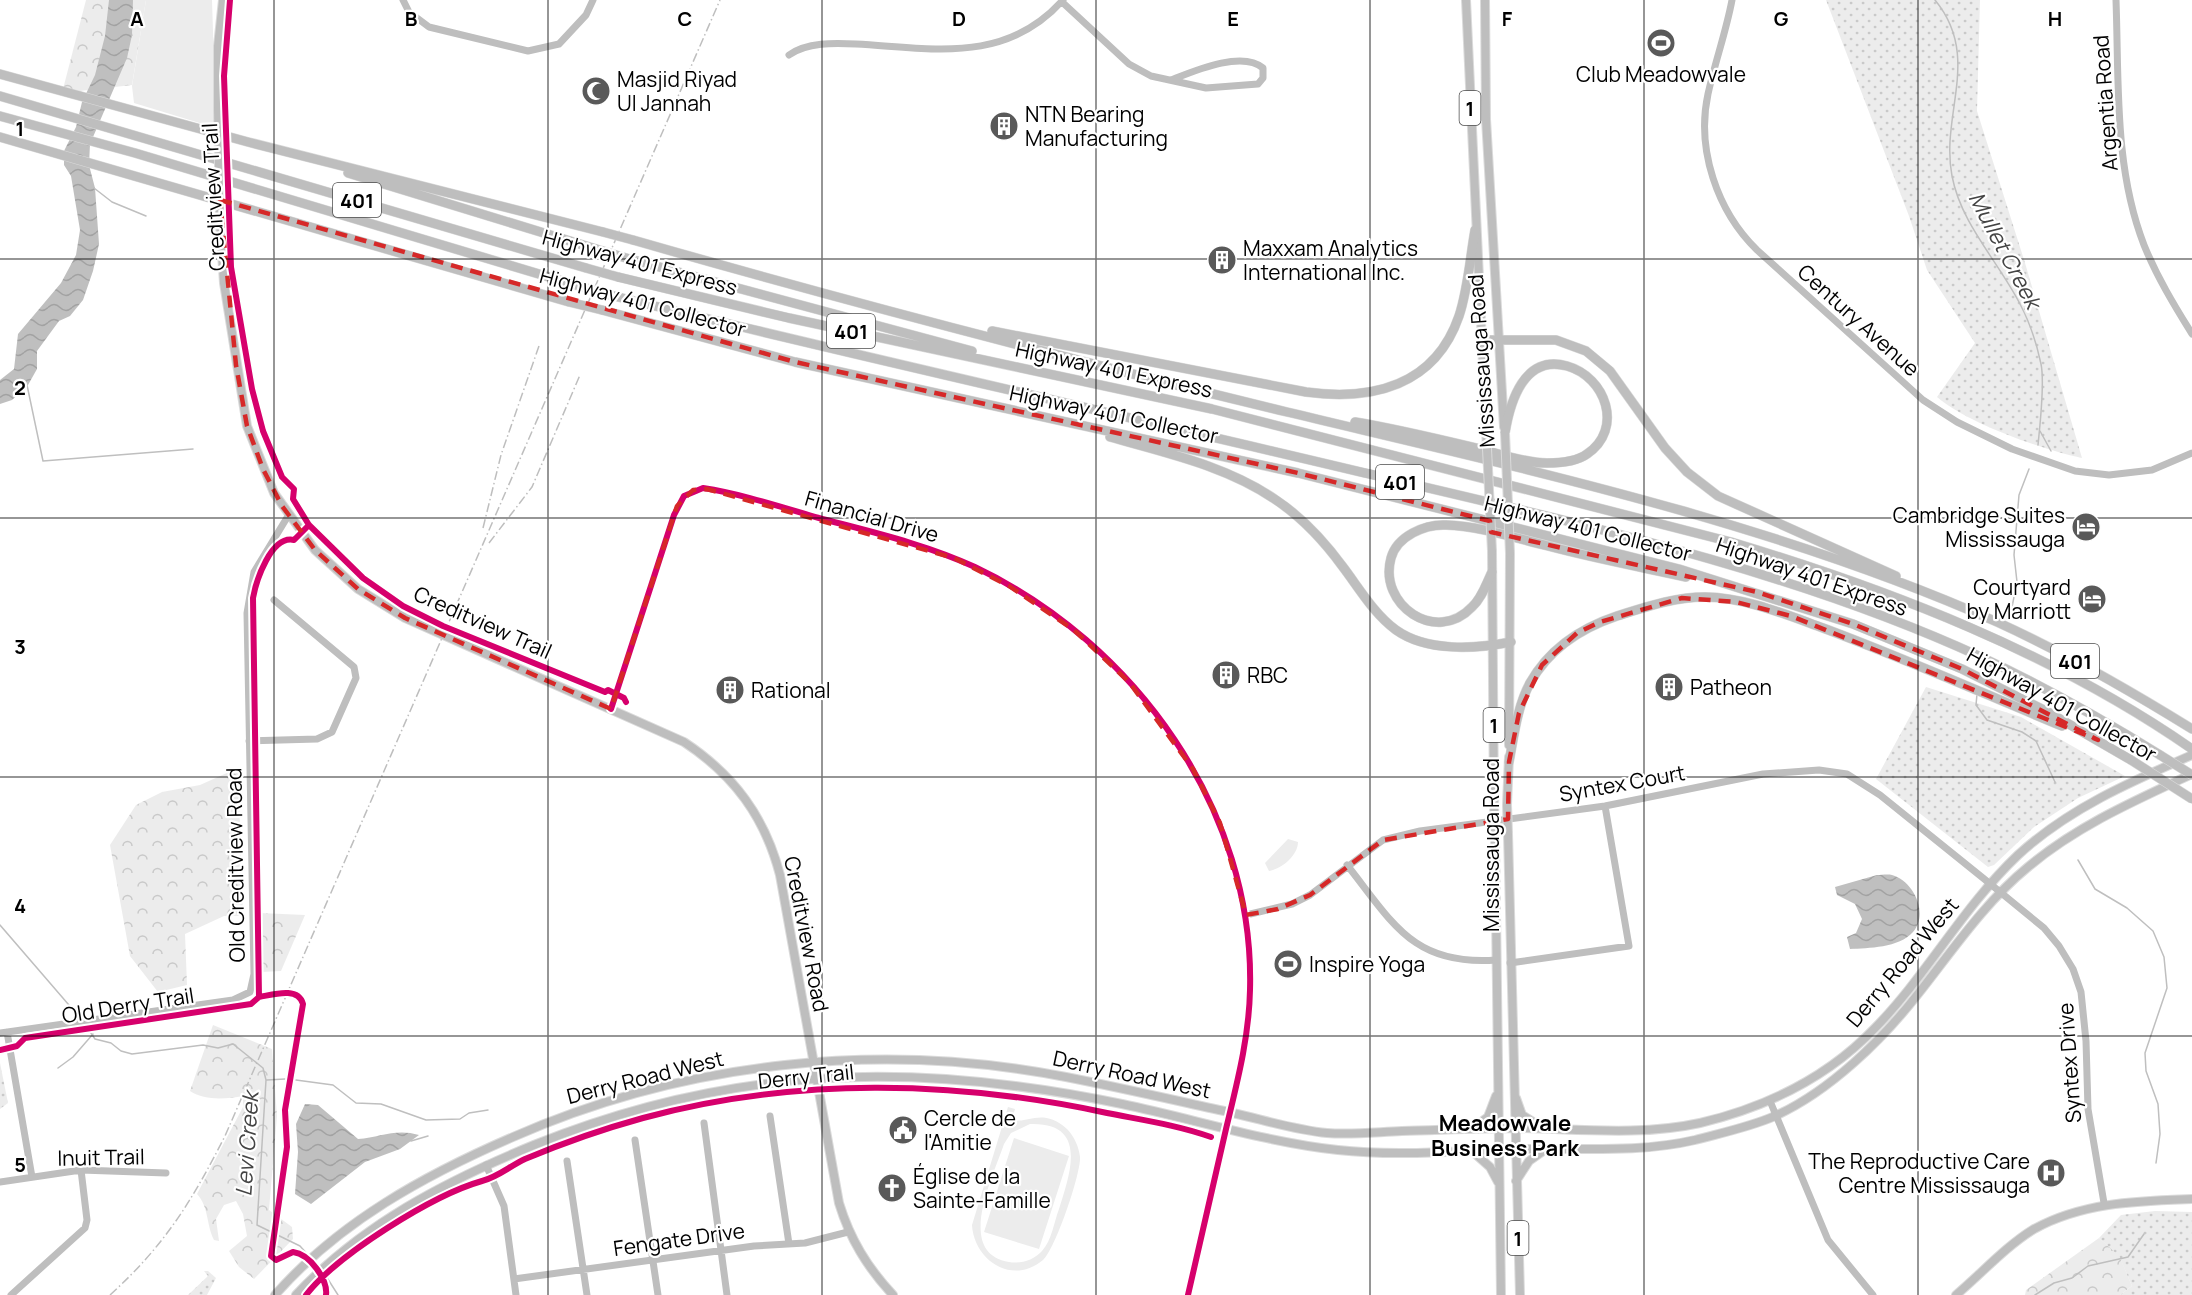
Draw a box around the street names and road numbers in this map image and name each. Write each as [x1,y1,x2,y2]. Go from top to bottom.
street label: Argentia Road [2086,34,2124,172]
road number: 1 [1460,91,1480,125]
street label: Creditview Trail [195,122,231,272]
road number: 401 [333,183,381,217]
street label: Highway 401 Express [539,223,741,301]
street label: Century Avenue [1792,258,1926,382]
street label: Highway 401 Collector [537,261,750,343]
street label: Mississauga Road [1461,273,1501,449]
road number: 401 [827,314,875,348]
street label: Highway 401 Express [1013,334,1215,404]
street label: Highway 401 Collector [1007,378,1221,450]
road number: 401 [1376,465,1424,499]
street label: Financial Drive [802,484,942,548]
street label: Highway 401 Collector [1481,489,1695,567]
street label: Highway 401 Express [1713,530,1911,622]
street label: Creditview Trail [410,579,556,665]
street label: Highway 401 Collector [1962,640,2162,768]
road number: 401 [2051,644,2099,678]
road number: 1 [1484,708,1504,742]
street label: Mississauga Road [1477,758,1505,932]
street label: Syntex Court [1557,758,1687,808]
street label: Old Creditview Road [219,767,251,963]
street label: Creditview Road [778,854,836,1014]
street label: Derry Road West [1840,891,1964,1033]
street label: Old Derry Trail [60,981,196,1029]
street label: Syntex Drive [2051,1002,2087,1124]
street label: Derry Road West [564,1044,726,1110]
street label: Derry Road West [1050,1044,1214,1104]
street label: Derry Trail [756,1057,856,1095]
street label: Inuit Trail [57,1142,145,1172]
street label: Fengate Drive [612,1216,746,1262]
road number: 1 [1508,1221,1528,1255]

